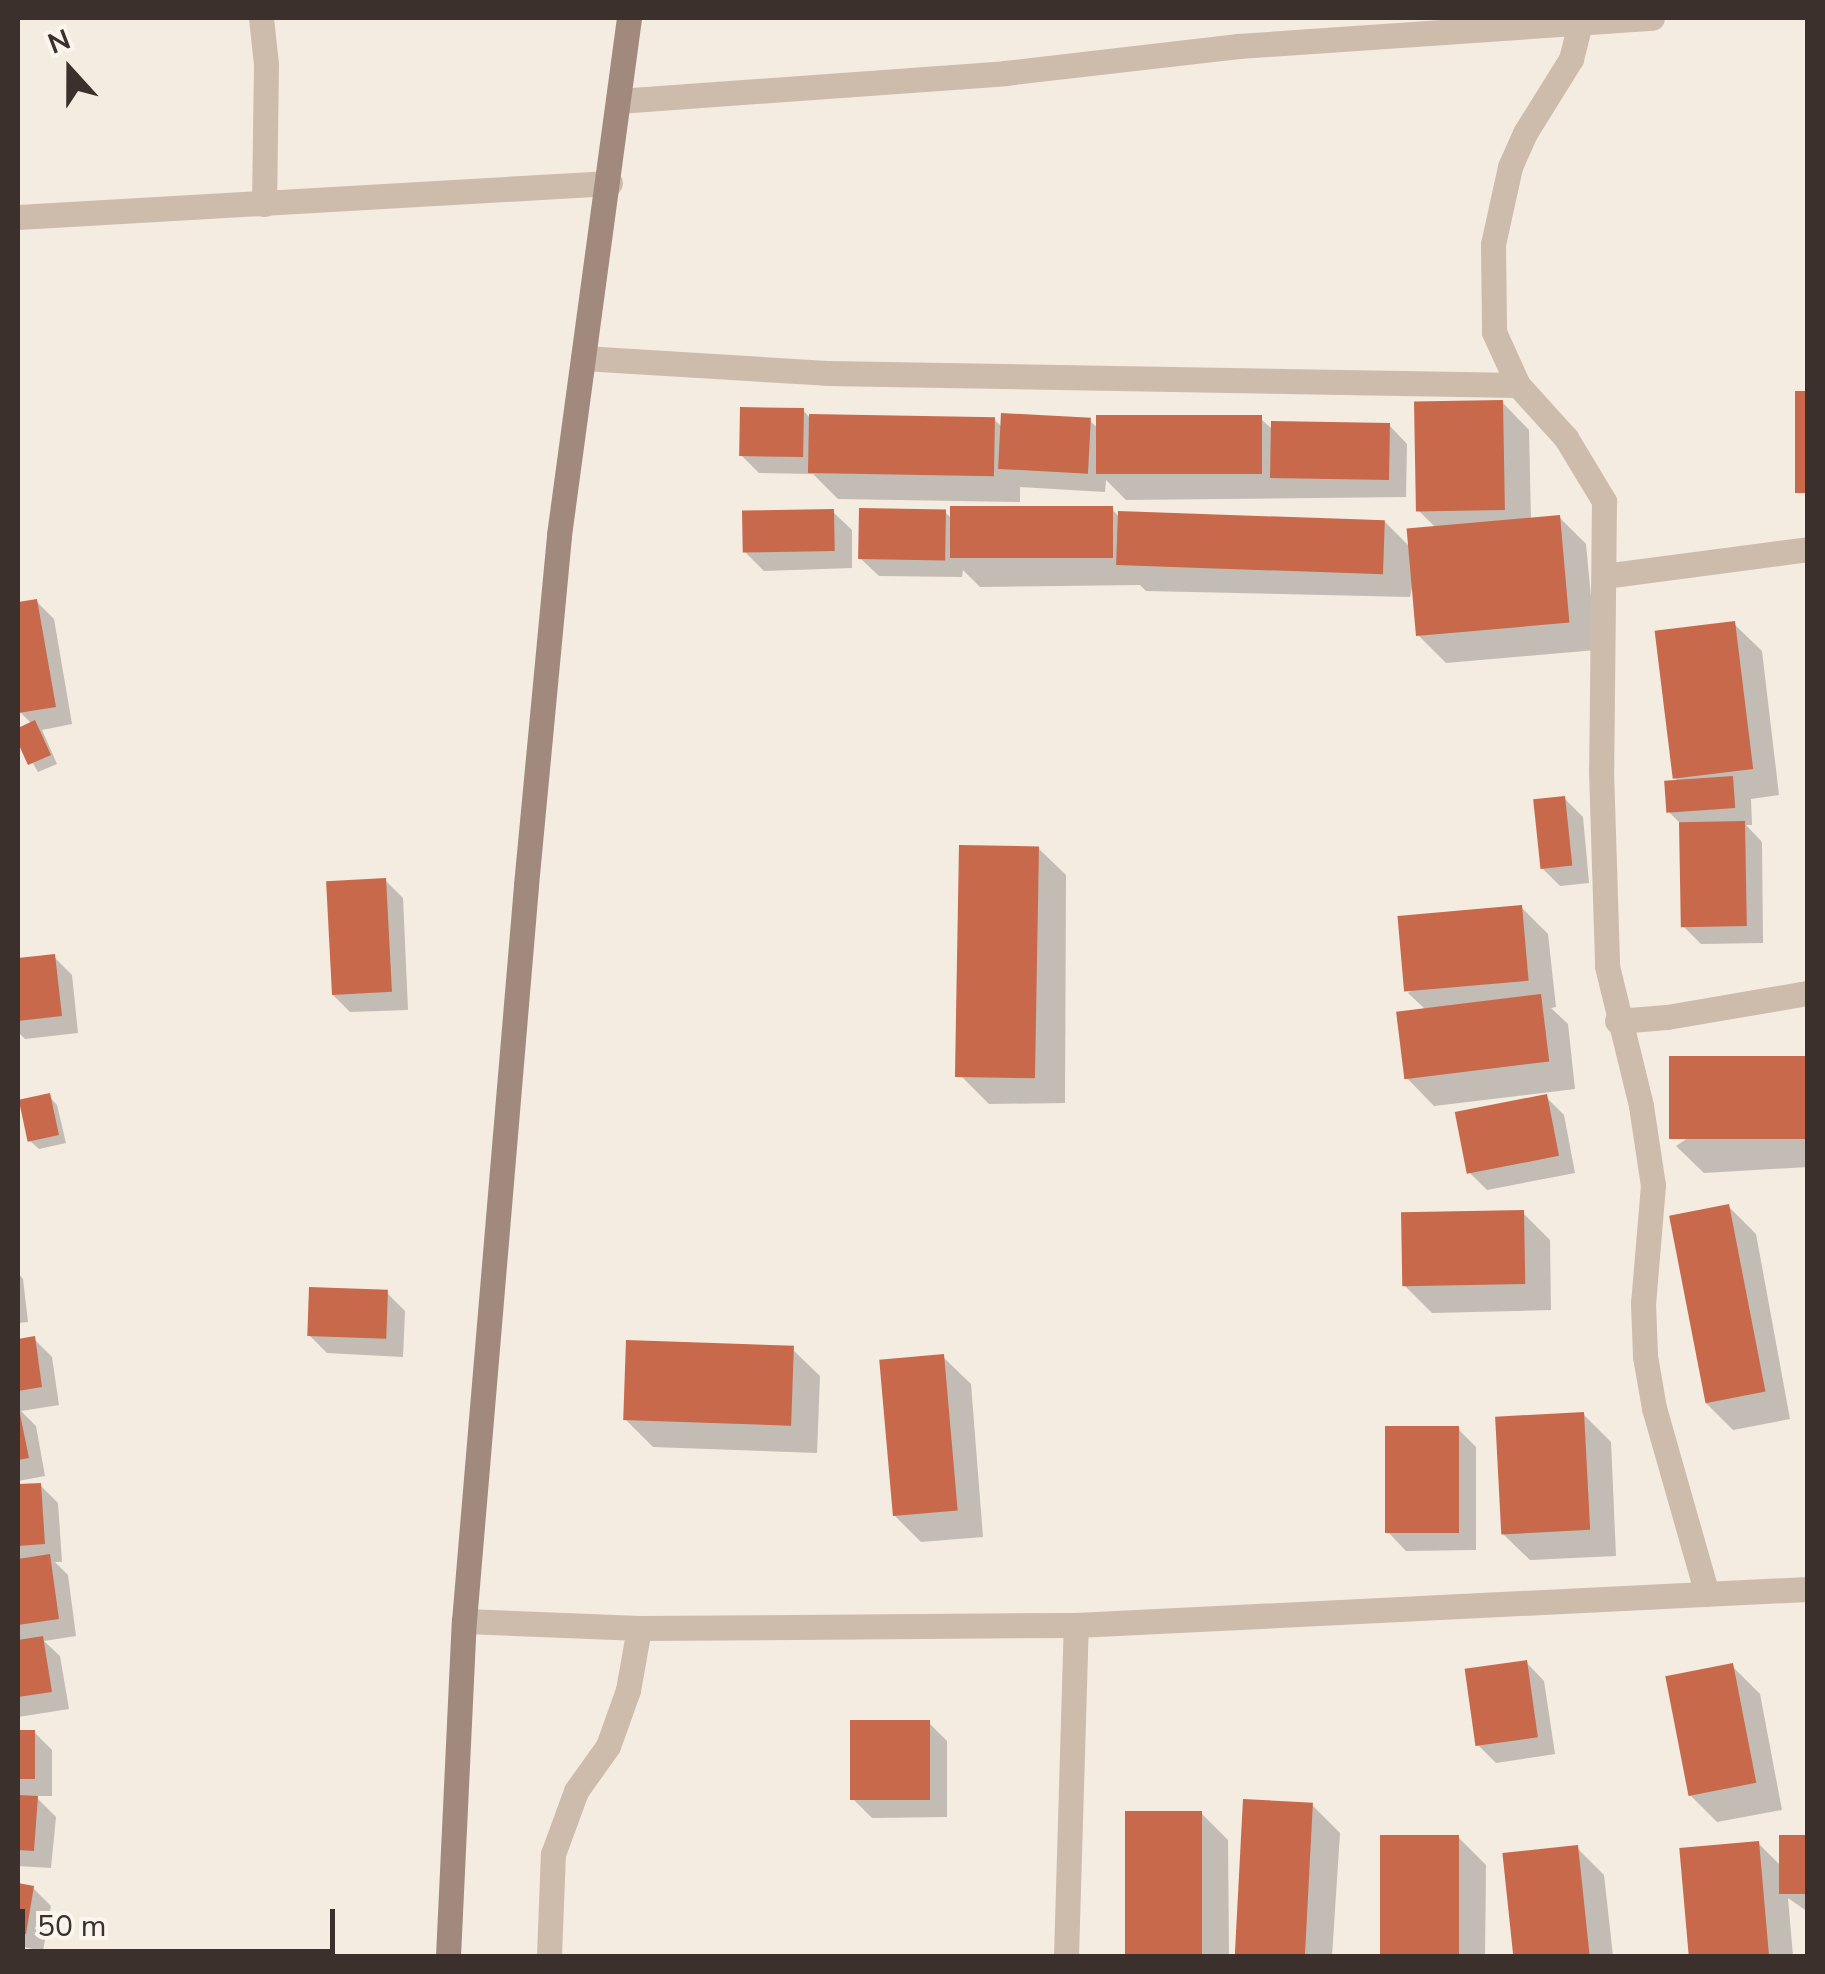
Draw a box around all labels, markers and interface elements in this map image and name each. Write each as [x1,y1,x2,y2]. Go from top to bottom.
north arrow [20,20,120,120]
text: N [43,21,76,63]
scale bar [25,1889,340,1951]
text: 50 m [37,1906,106,1947]

